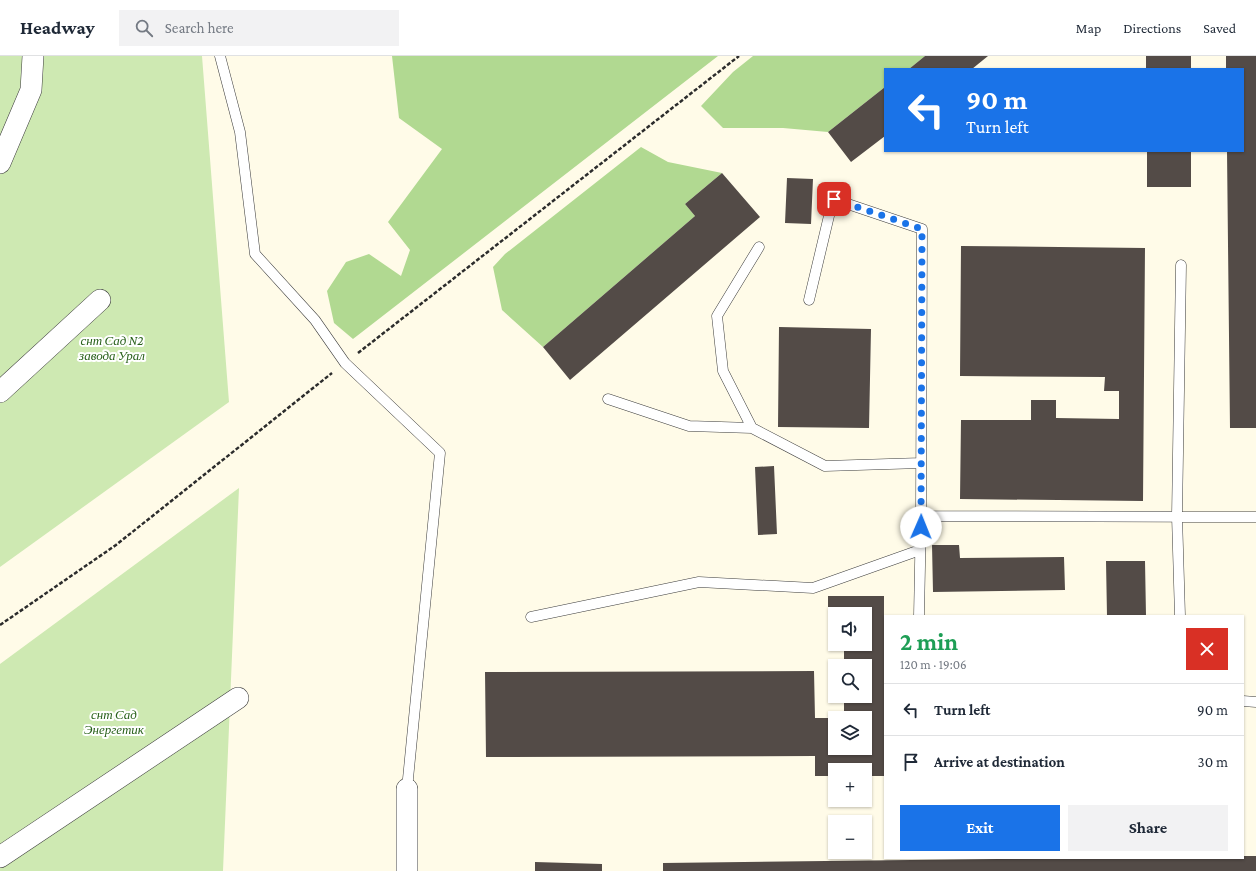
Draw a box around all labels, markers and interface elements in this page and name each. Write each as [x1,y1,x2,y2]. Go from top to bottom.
search box [119,10,399,46]
text: Headway [20,17,95,38]
icon: search [133,17,155,39]
text: Search here [165,20,234,36]
text: Map [1076,20,1101,36]
text: Directions [1123,20,1181,36]
text: Saved [1203,20,1236,36]
icon: left [900,84,952,136]
text: 90 m [966,84,1027,115]
text: Turn left [966,117,1029,137]
pin [817,182,851,216]
icon: arrive [823,188,845,210]
park label: снт Сад N2 завода Урал [78,333,145,363]
position arrow [900,506,942,548]
map controls [828,607,872,859]
button: sound [828,607,872,651]
text: 2 min [900,628,958,655]
button: close [1186,628,1228,670]
text: 120 m · 19:06 [900,657,967,672]
button: search [828,659,872,703]
icon: left [900,699,922,721]
text: Turn left [934,702,990,718]
text: 90 m [1197,702,1228,718]
park label: снт Сад Энергетик [84,707,145,737]
button: layers [828,711,872,755]
icon: arrive [900,751,922,773]
text: Arrive at destination [934,754,1065,770]
text: 30 m [1198,754,1228,770]
button: + [828,763,872,807]
button: Exit [900,805,1060,851]
button: Share [1068,805,1228,851]
button: − [828,815,872,859]

